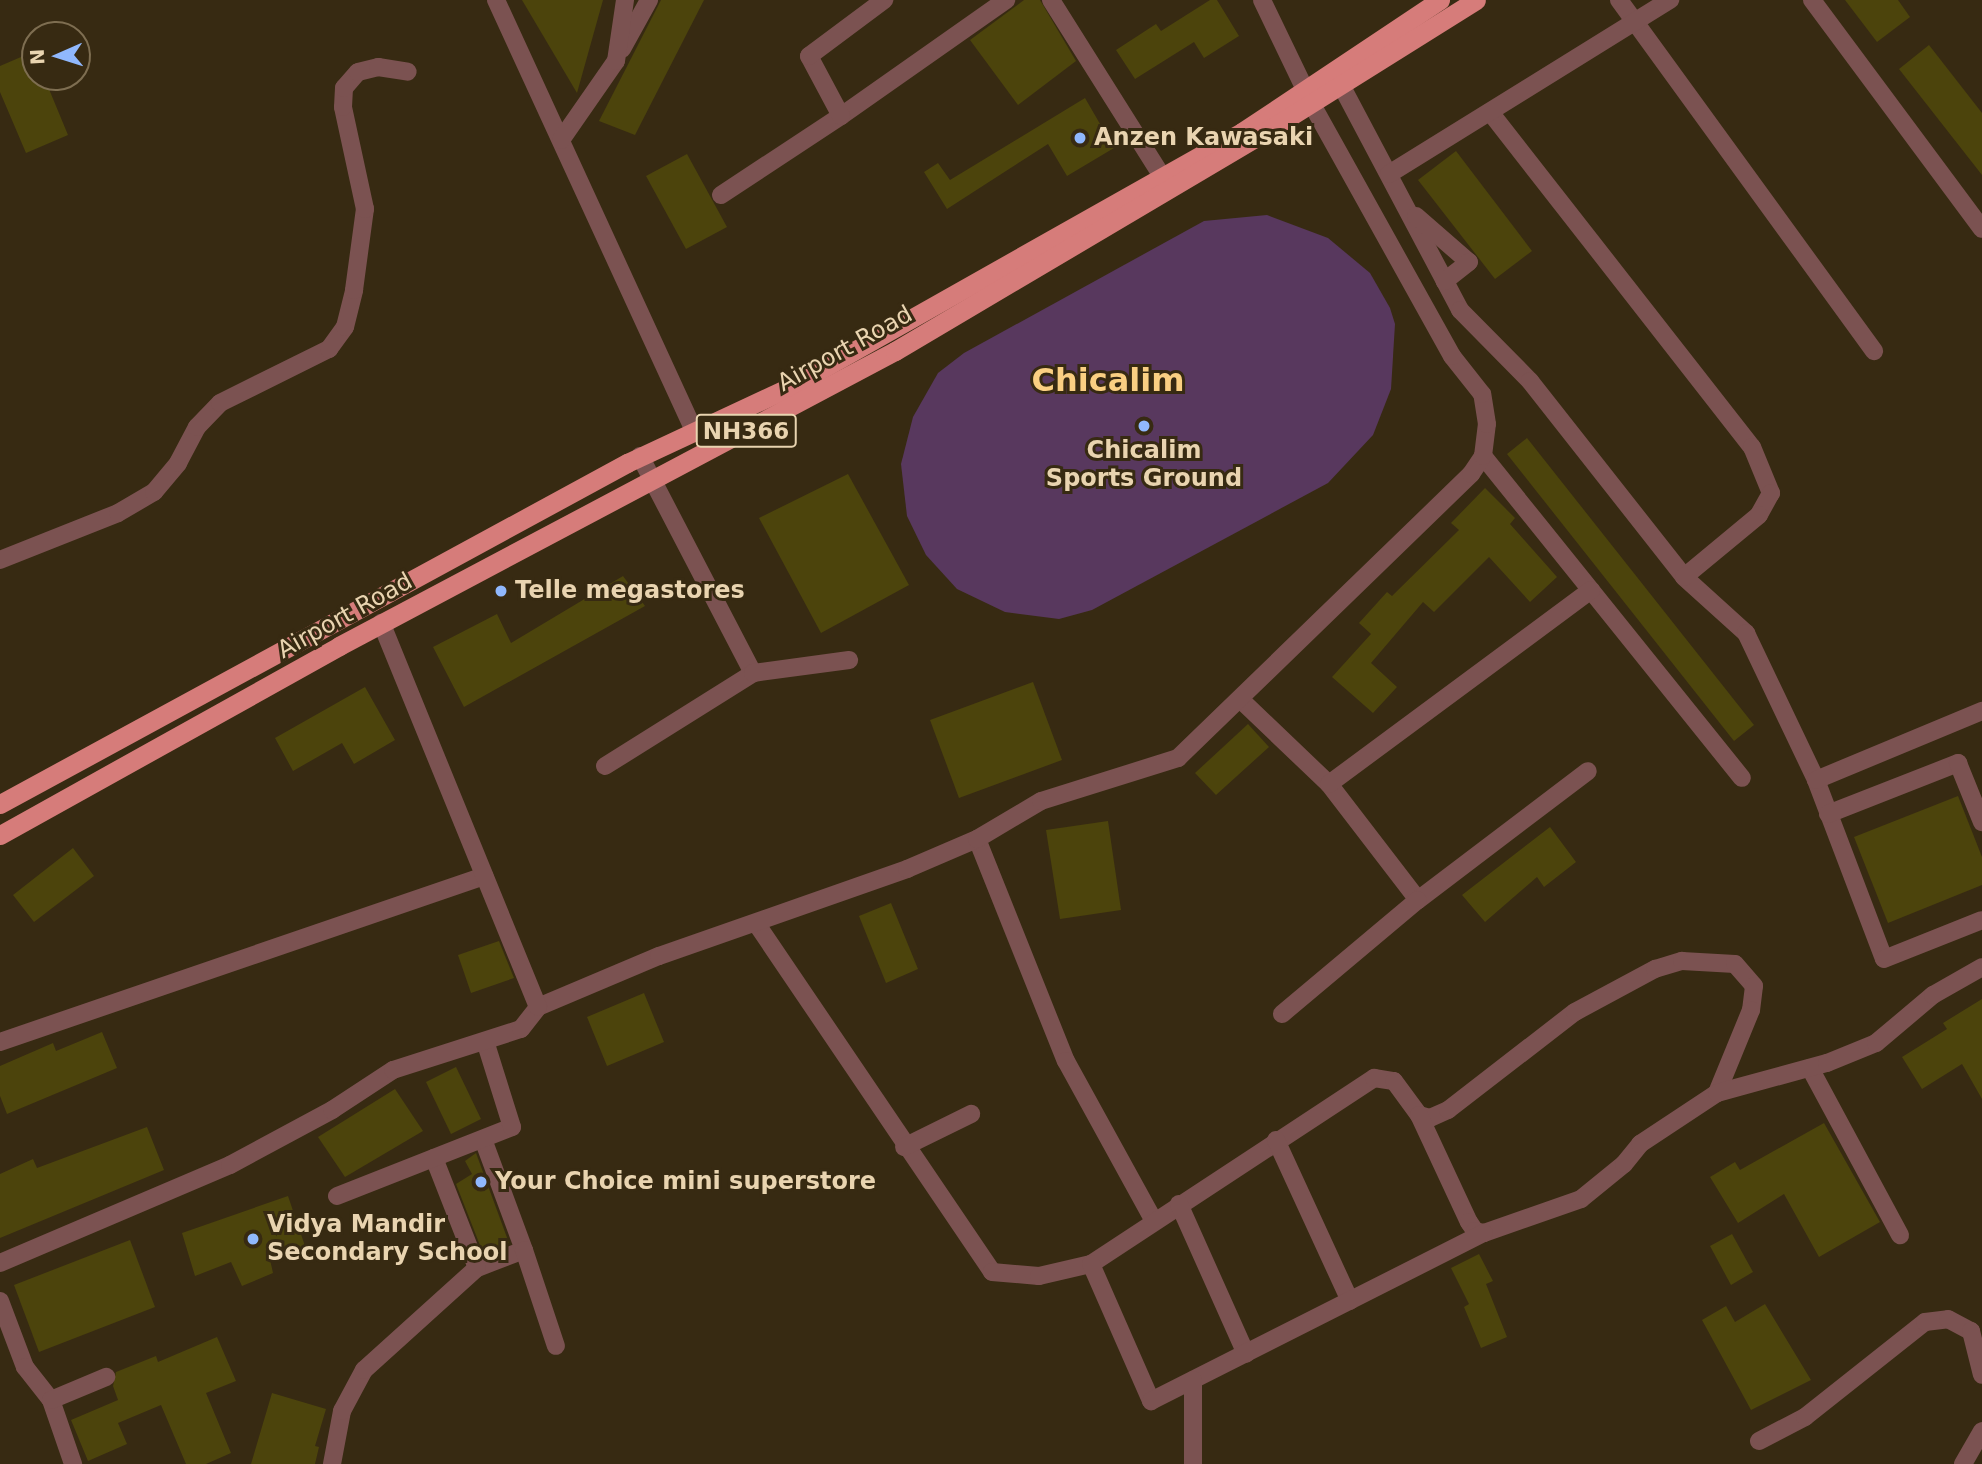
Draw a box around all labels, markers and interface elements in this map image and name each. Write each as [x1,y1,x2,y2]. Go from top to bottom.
north arrow [21,21,91,91]
text: N [26,48,48,66]
place label: Anzen Kawasaki [1094,124,1313,152]
marker: Anzen Kawasaki [1072,130,1088,146]
street label: Airport Road [772,300,918,398]
district label: Chicalim [1031,361,1185,399]
road number: NH366 [695,412,797,450]
marker: Chicalim Sports Ground [1136,418,1152,434]
place label: Chicalim Sports Ground [1046,437,1242,493]
street label: Airport Road [272,567,418,665]
place label: Telle megastores [515,577,745,605]
marker: Telle megastores [493,583,509,599]
place label: Your Choice mini superstore [495,1168,876,1196]
marker: Your Choice mini superstore [473,1174,489,1190]
place label: Vidya Mandir Secondary School [267,1211,507,1267]
marker: Vidya Mandir Secondary School [245,1231,261,1247]

